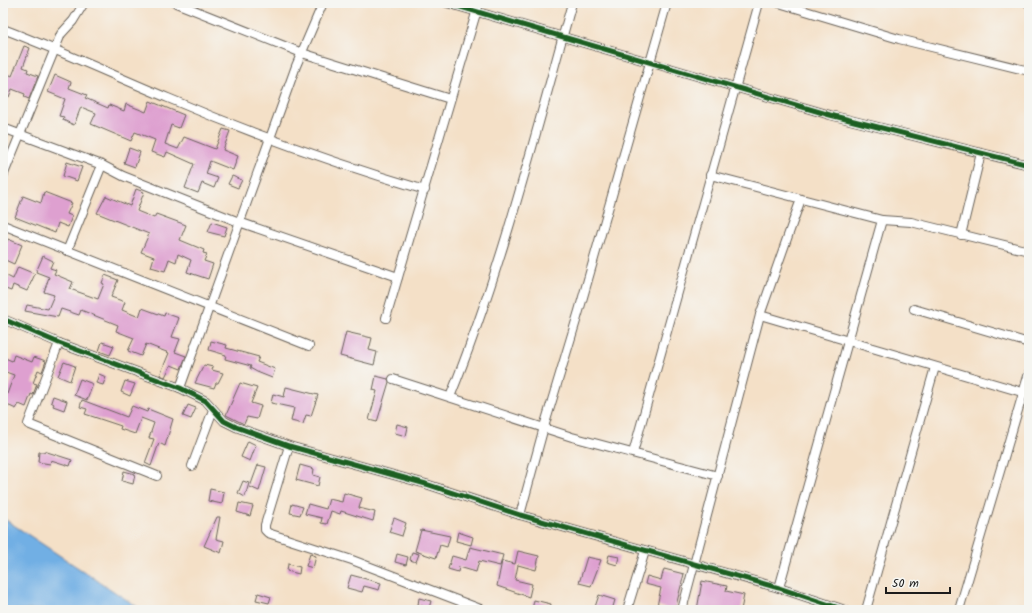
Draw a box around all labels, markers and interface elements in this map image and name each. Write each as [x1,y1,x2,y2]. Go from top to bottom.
scale bar [886,569,950,595]
text: 50 m [892,574,919,593]

